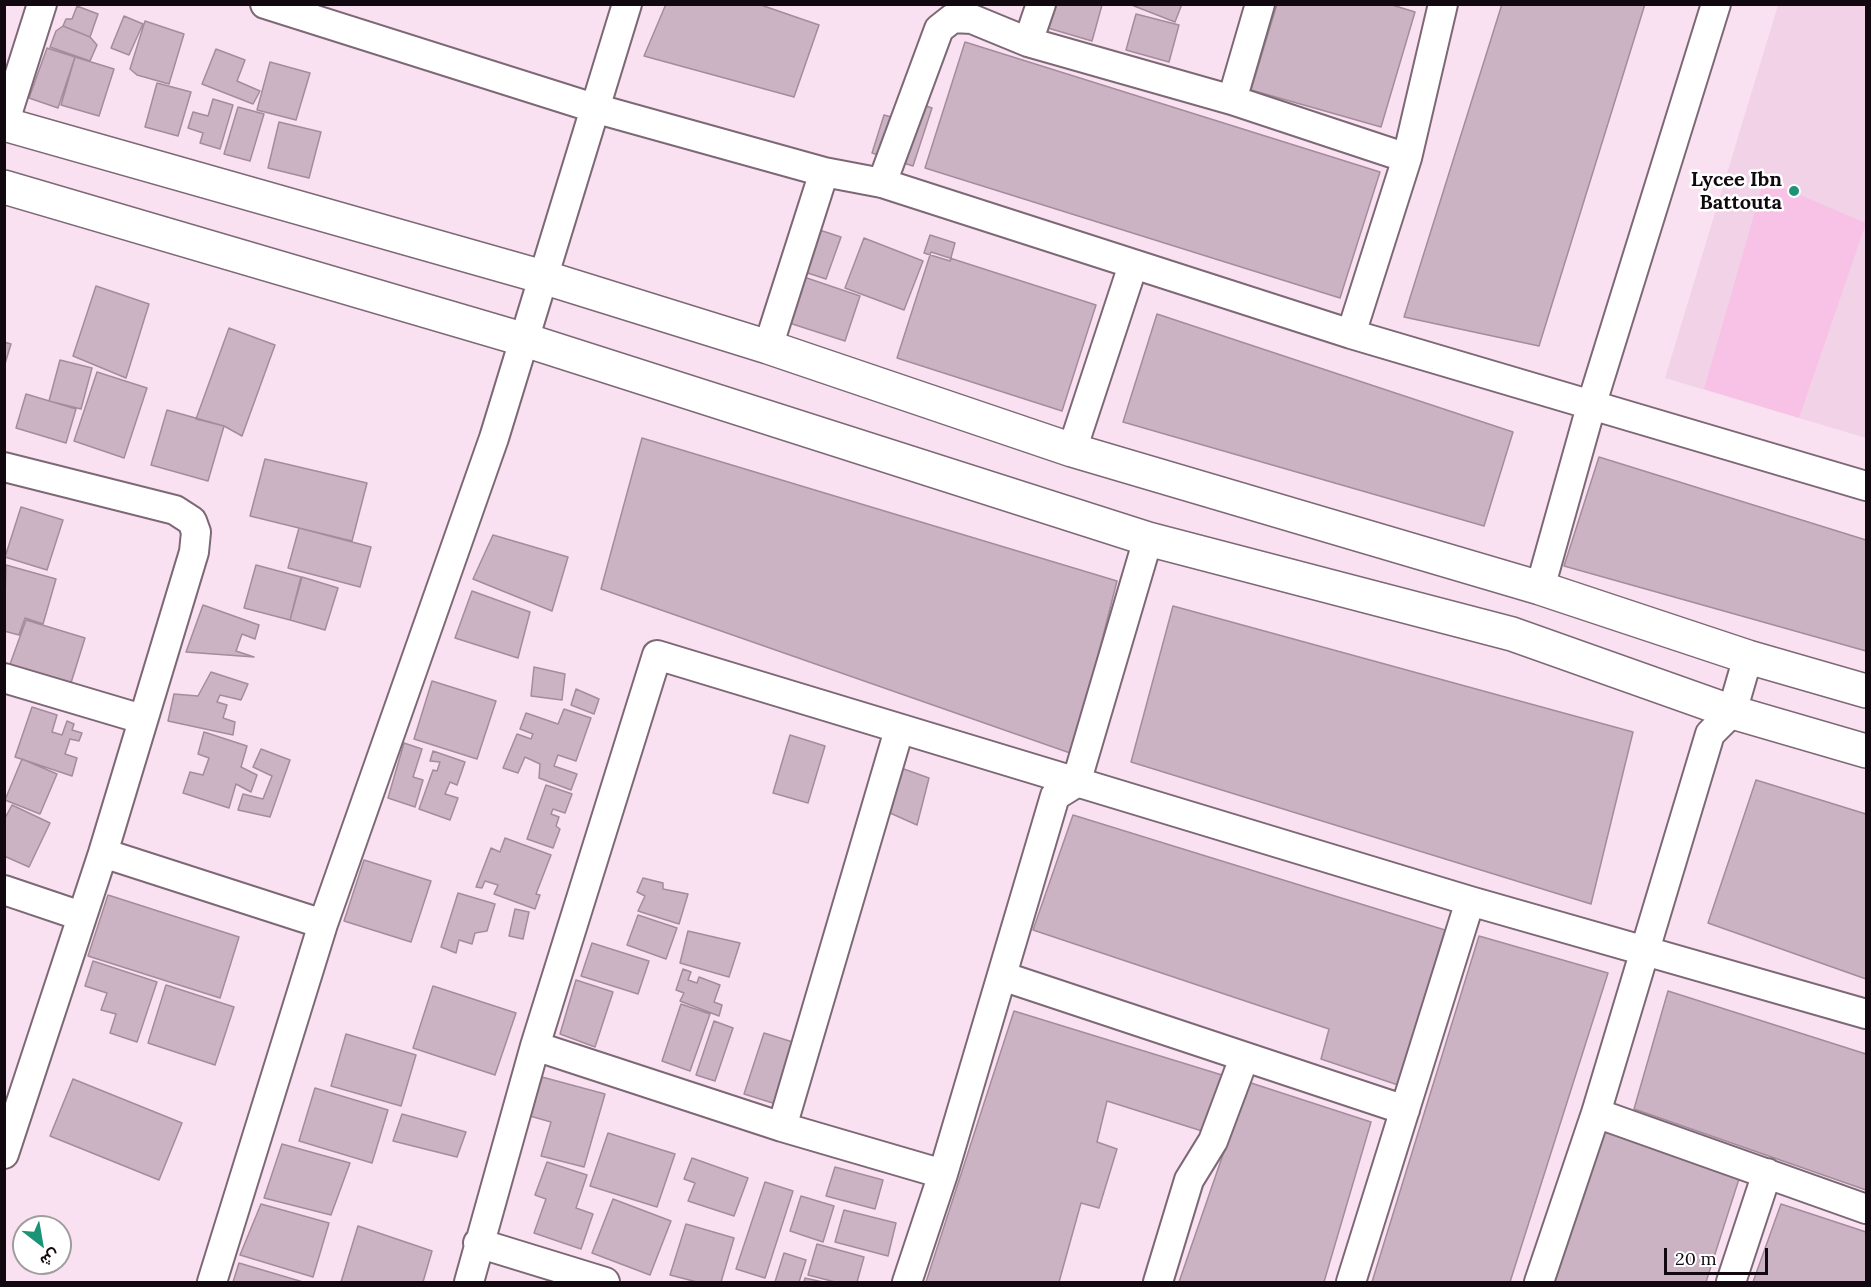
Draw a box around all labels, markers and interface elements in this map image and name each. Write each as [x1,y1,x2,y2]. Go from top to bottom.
place label: Lycee Ibn Battouta [1691,168,1782,215]
marker: Lycee Ibn Battouta [1787,184,1801,198]
north arrow [12,1215,72,1275]
scale bar [1667,1236,1770,1274]
text: ش [37,1245,64,1272]
text: 20 m [1675,1247,1717,1270]

